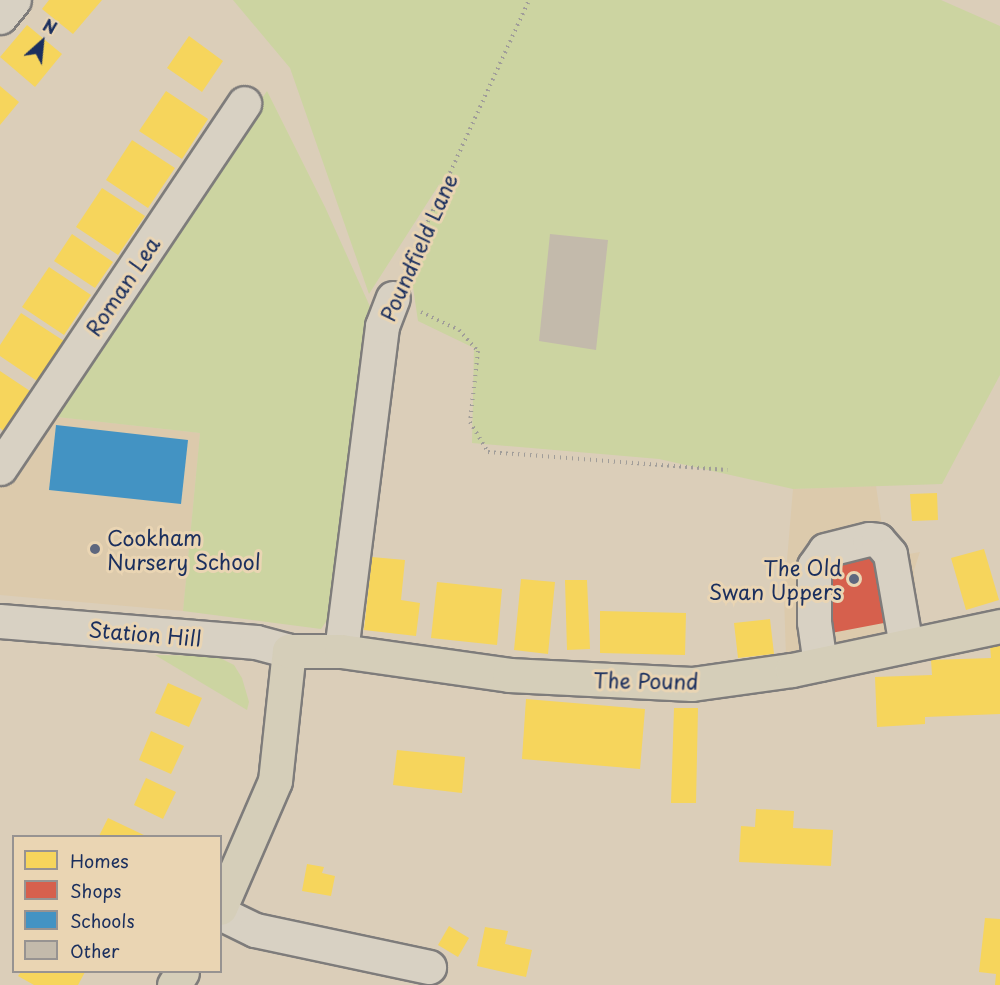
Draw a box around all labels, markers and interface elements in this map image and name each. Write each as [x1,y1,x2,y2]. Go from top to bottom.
north arrow [12,12,72,72]
text: N [39,12,61,40]
street label: Poundfield Lane [374,169,462,325]
street label: Roman Lea [80,232,164,340]
place label: Cookham Nursery School [107,524,261,574]
marker: Cookham Nursery School [88,542,102,556]
place label: The Old Swan Uppers [709,554,842,604]
marker: The Old Swan Uppers [847,572,861,586]
street label: Station Hill [87,616,203,650]
street label: The Pound [593,666,699,694]
legend [12,835,222,973]
text: Homes [70,847,128,874]
text: Shops [70,877,121,904]
text: Schools [70,907,135,934]
text: Other [70,937,119,964]

